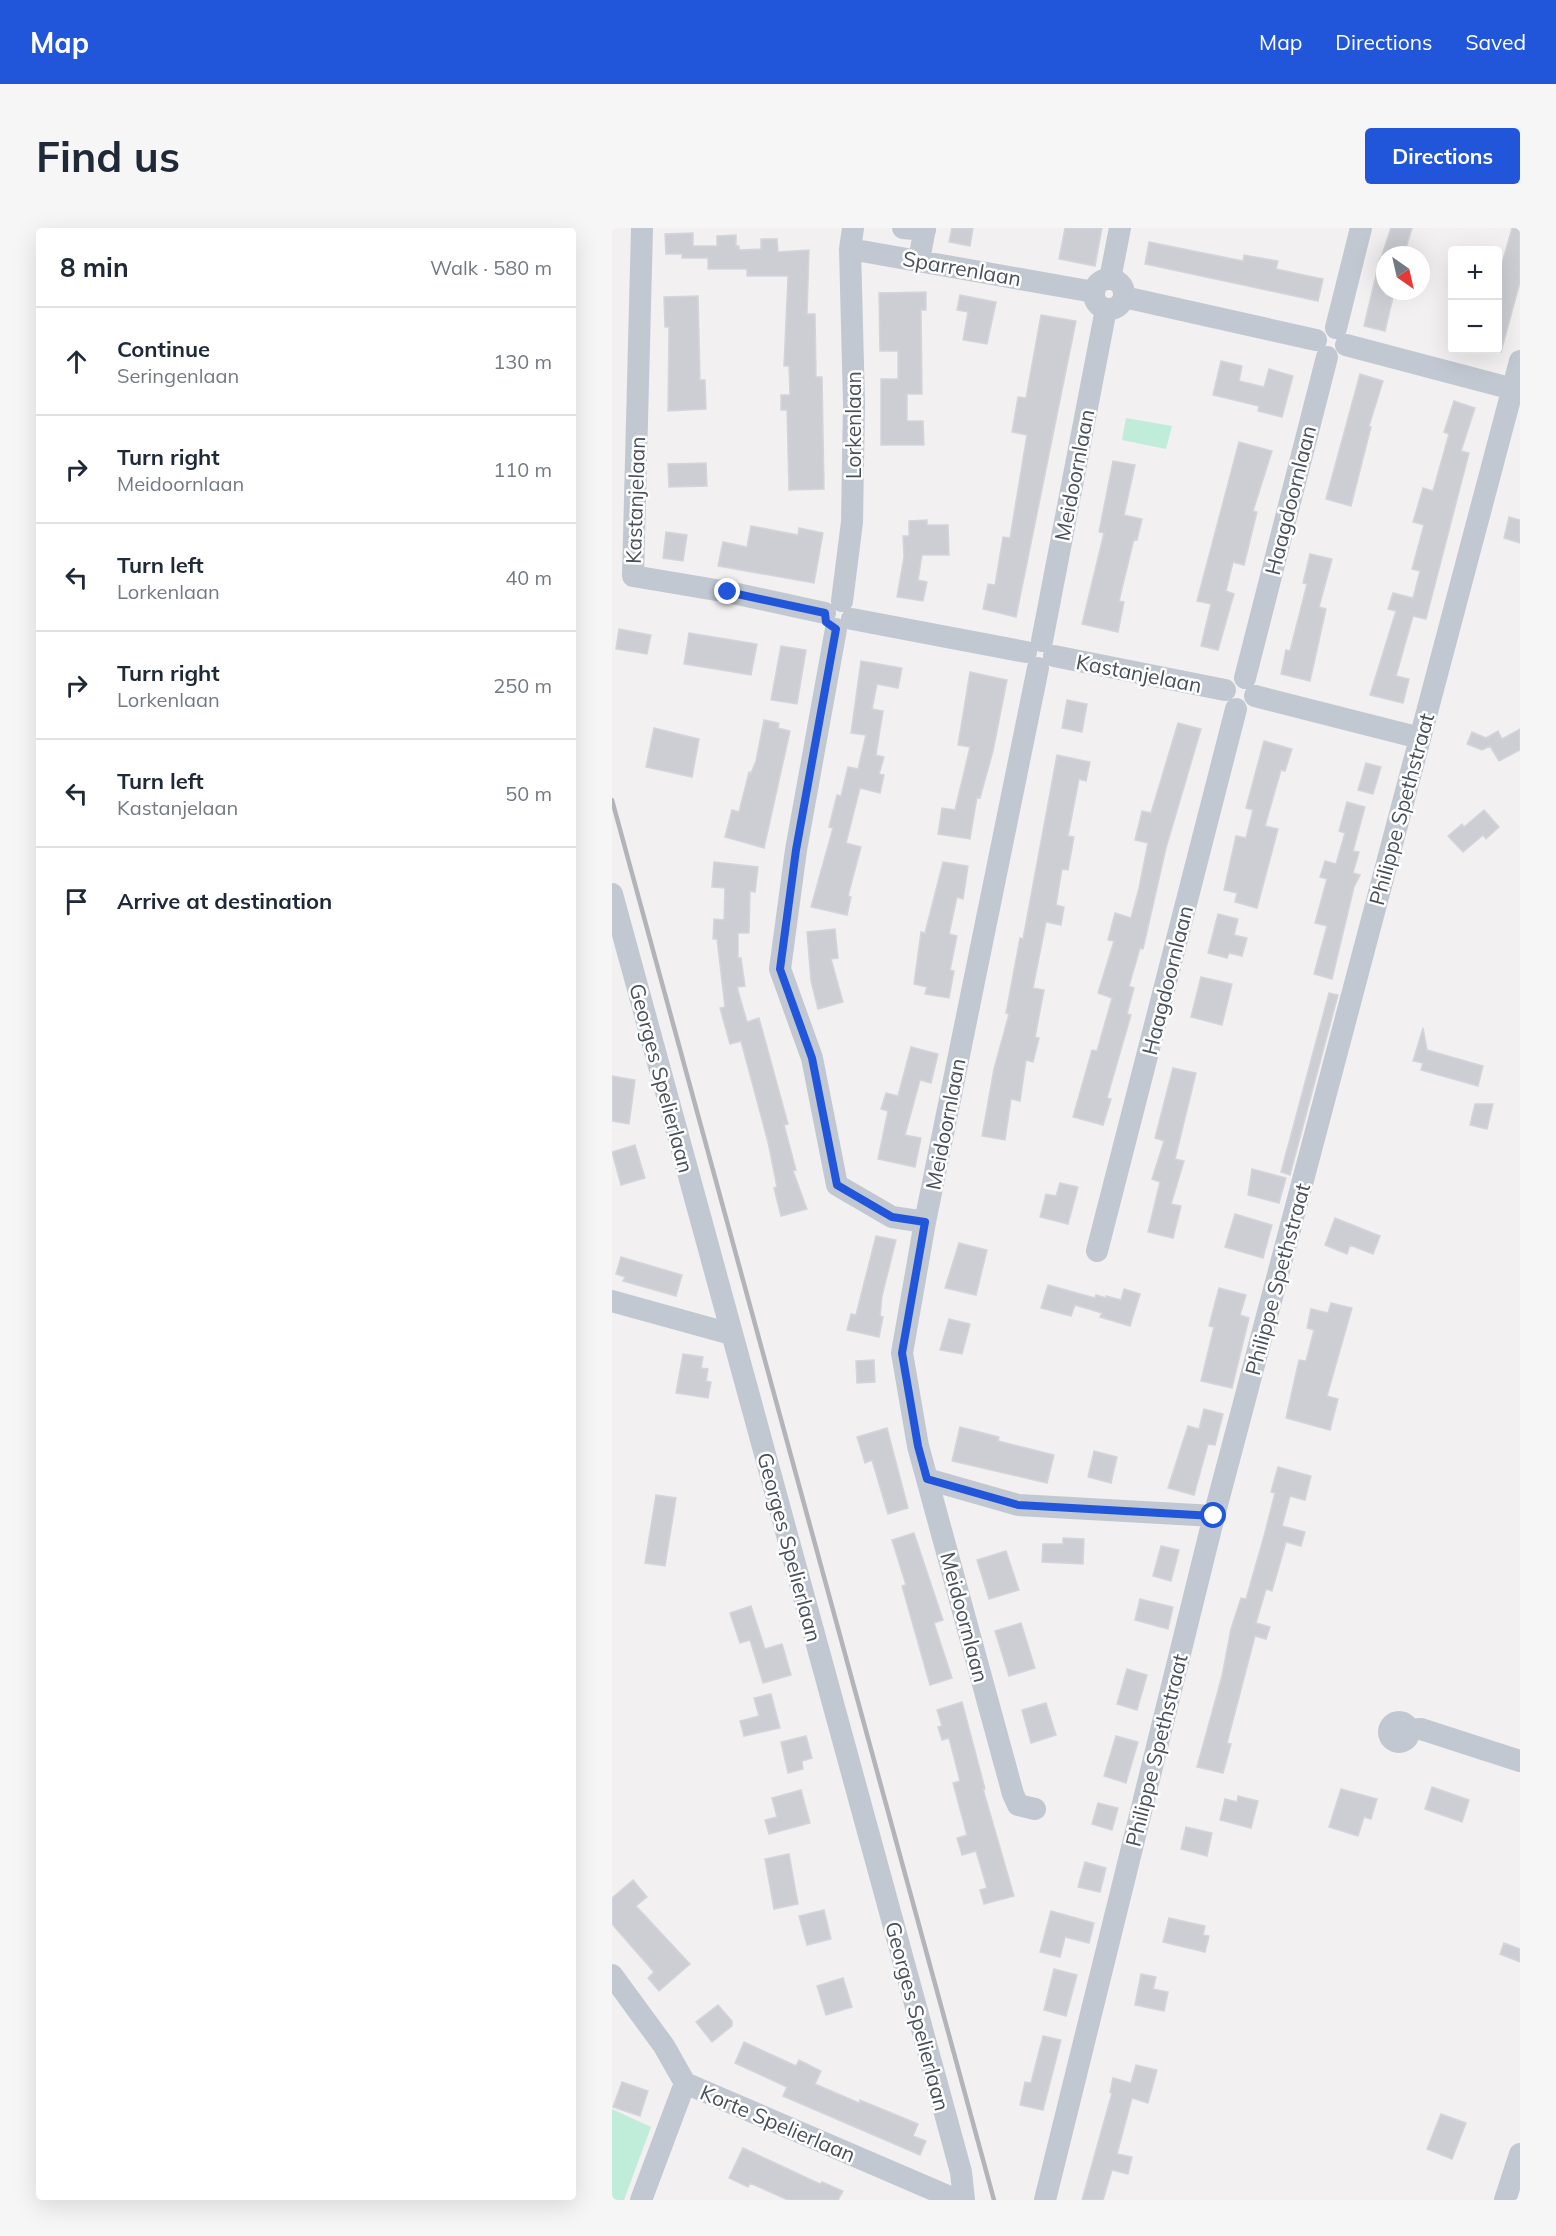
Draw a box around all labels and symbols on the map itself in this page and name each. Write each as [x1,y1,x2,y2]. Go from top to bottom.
street label: Sparrenlaan [901,245,1023,291]
north arrow [1376,246,1430,300]
street label: Lorkenlaan [840,371,866,479]
street label: Meidoornlaan [1049,407,1099,543]
street label: Haagdoornlaan [1259,423,1321,577]
street label: Kastanjelaan [620,436,650,564]
route end [714,578,740,604]
street label: Kastanjelaan [1074,648,1204,698]
street label: Philippe Spethstraat [1363,710,1439,908]
street label: Haagdoornlaan [1136,903,1198,1057]
street label: Georges Spelierlaan [624,981,700,1175]
street label: Meidoornlaan [920,1056,970,1192]
street label: Philippe Spethstraat [1239,1180,1315,1378]
street label: Georges Spelierlaan [752,1450,828,1644]
route start [1200,1502,1226,1528]
street label: Meidoornlaan [935,1549,995,1685]
street label: Philippe Spethstraat [1119,1651,1193,1849]
street label: Georges Spelierlaan [880,1919,956,2113]
street label: Korte Spelierlaan [696,2079,860,2167]

